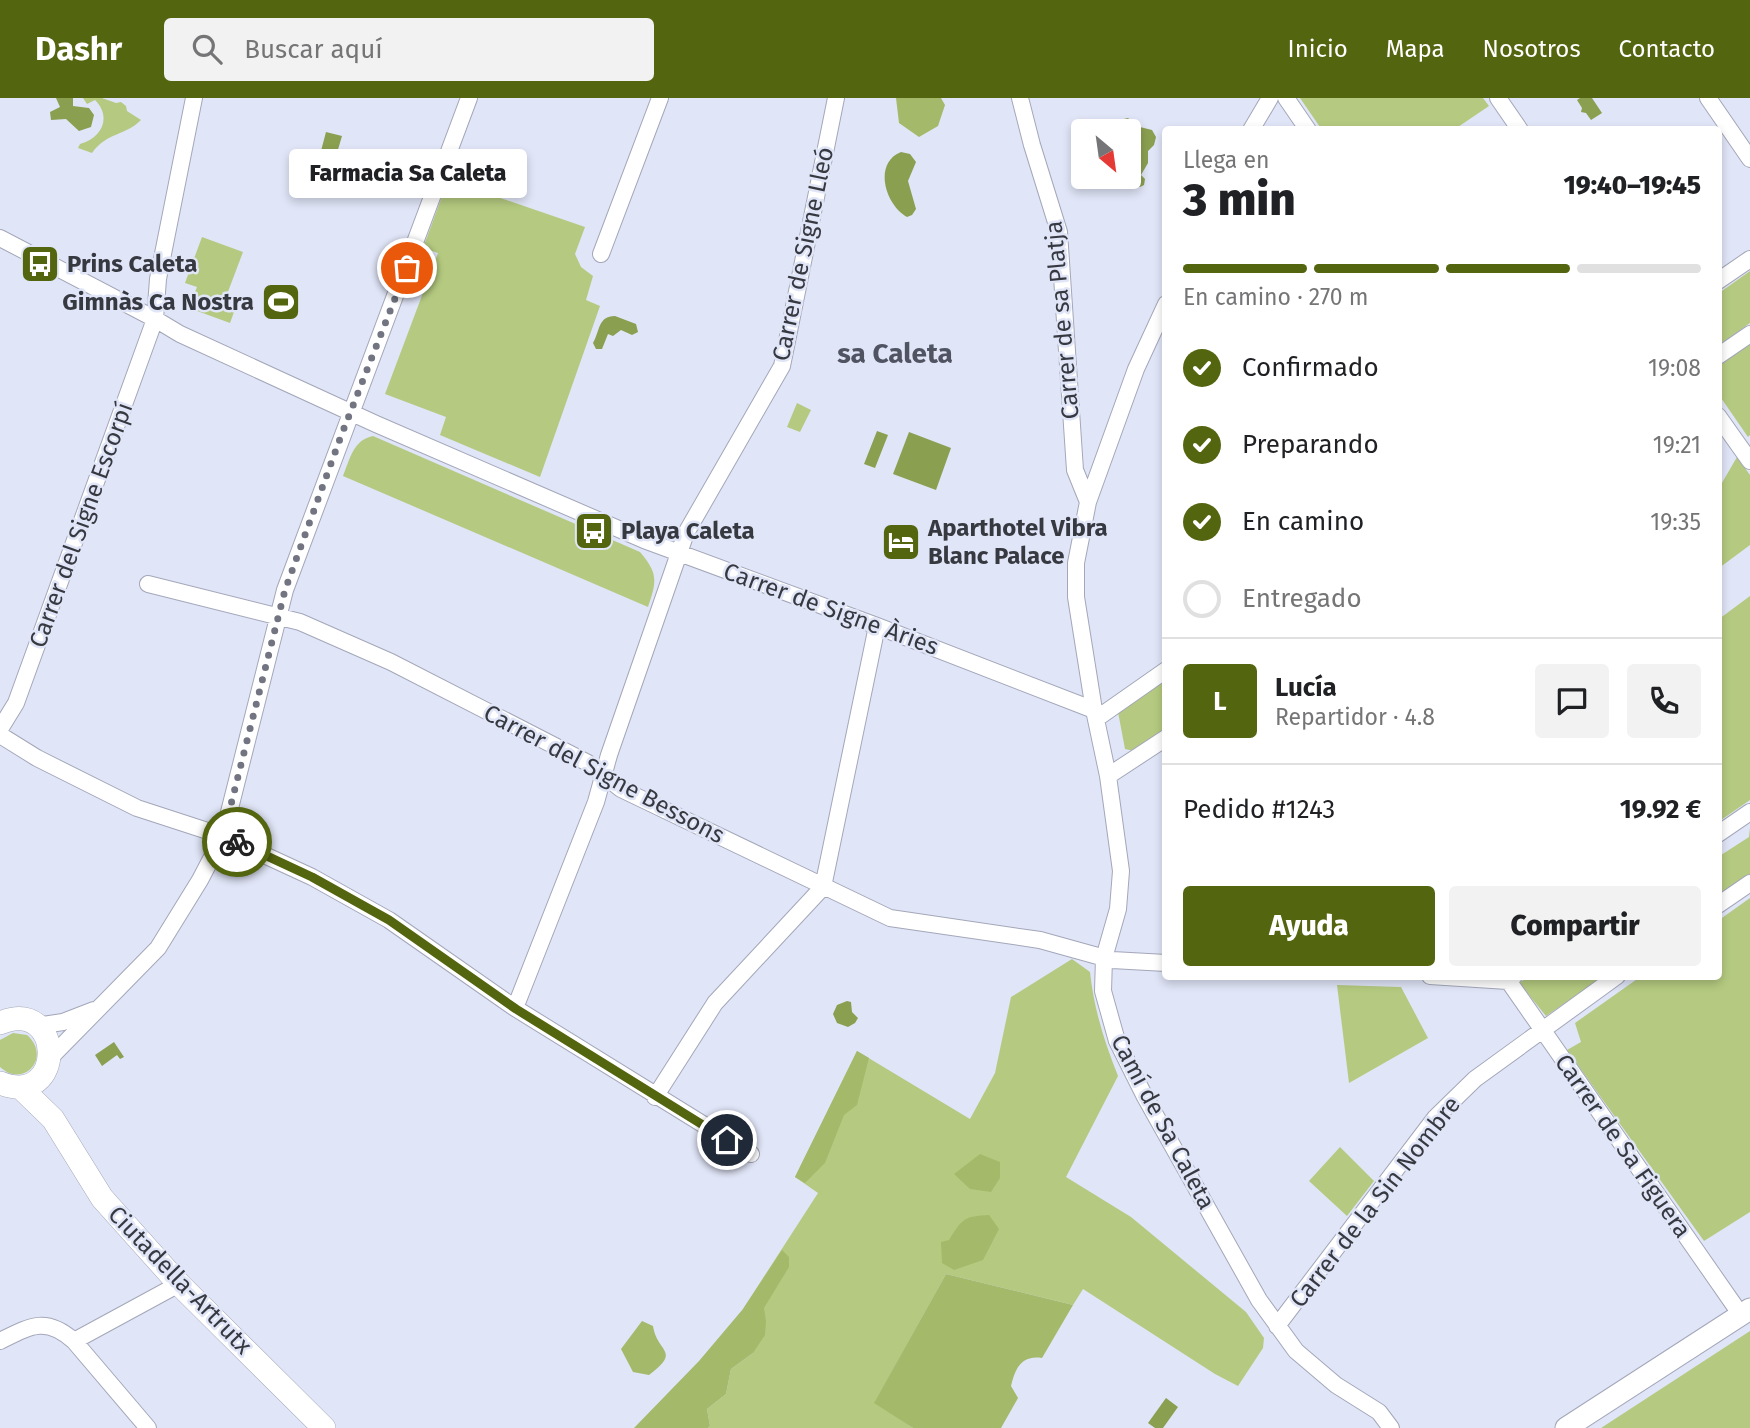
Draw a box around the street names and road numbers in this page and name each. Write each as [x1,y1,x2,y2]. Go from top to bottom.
street label: Carrer de Signe Lleó [767,144,839,364]
street label: Carrer de sa Platja [1039,220,1085,420]
street label: Carrer del Signe Escorpí [24,398,138,651]
street label: Carrer de Signe Àries [720,556,943,661]
street label: Carrer del Signe Bessons [479,699,729,849]
street label: Camí de Sa Caleta [1105,1030,1221,1214]
street label: Carrer de Sa Figuera [1549,1049,1697,1243]
street label: Carrer de la Sin Nombre [1284,1091,1466,1313]
street label: Ciutadella-Artrutx [102,1200,258,1360]

